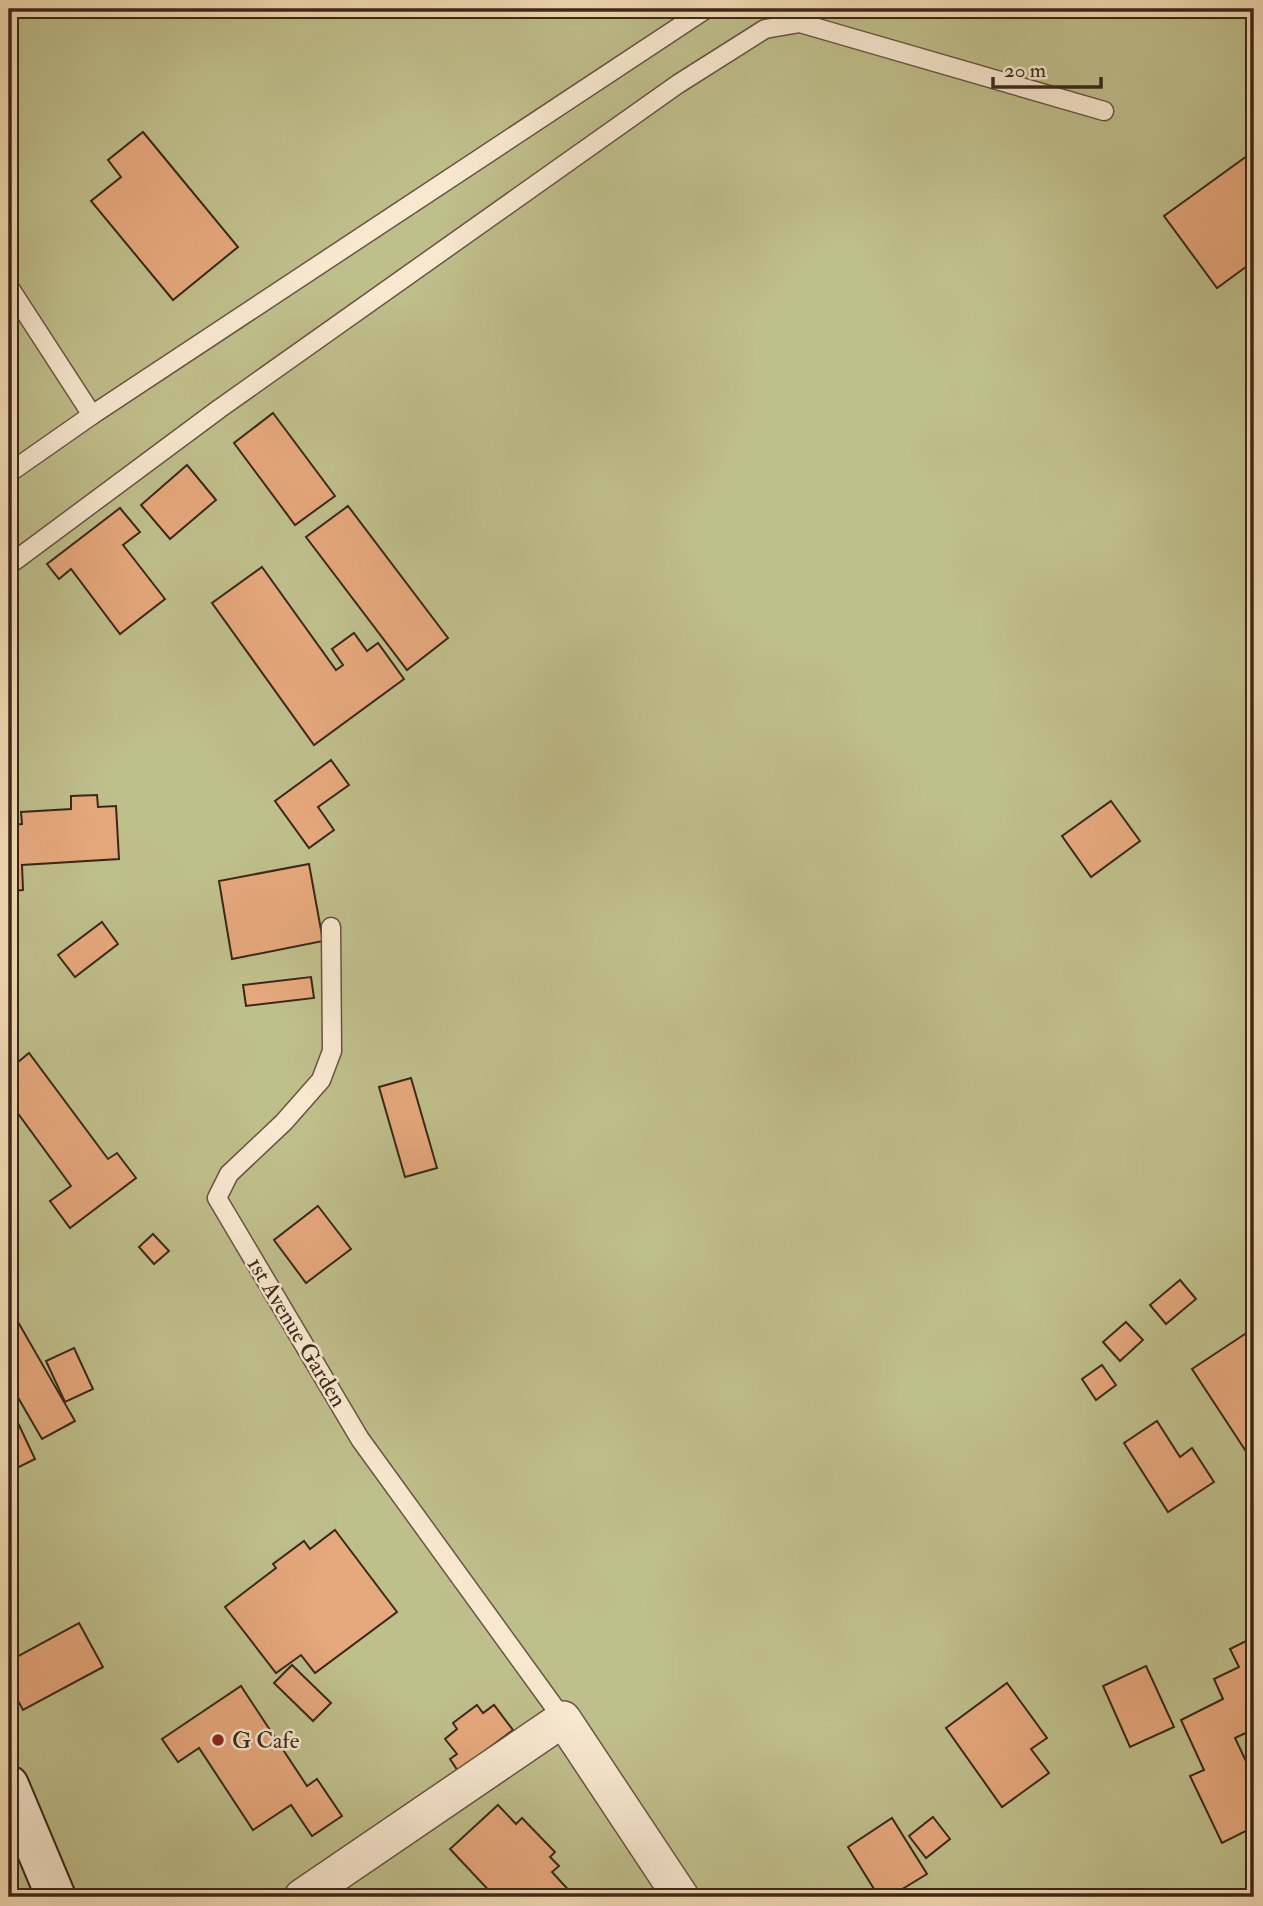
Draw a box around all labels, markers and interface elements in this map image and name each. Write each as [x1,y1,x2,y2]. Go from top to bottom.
scale bar [993,46,1102,90]
text: 20 m [1004,57,1046,84]
street label: 1st Avenue Garden [241,1252,353,1412]
place label: G Cafe [232,1726,300,1755]
marker: G Cafe [210,1732,226,1748]

